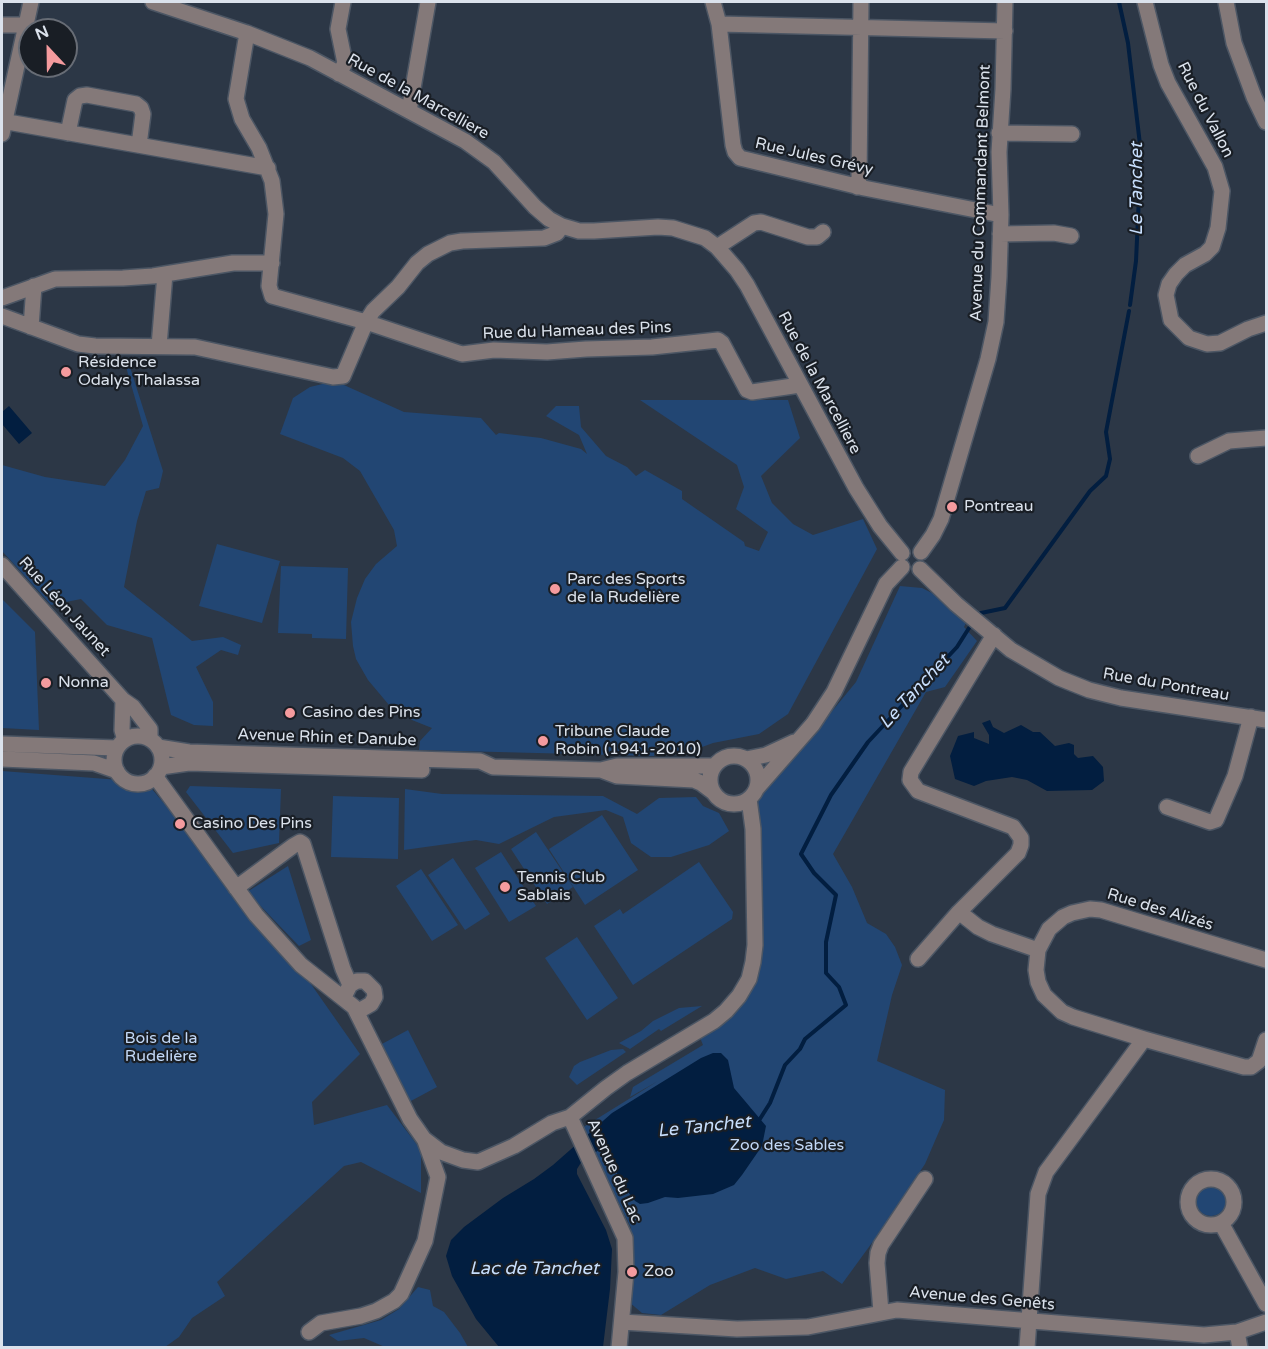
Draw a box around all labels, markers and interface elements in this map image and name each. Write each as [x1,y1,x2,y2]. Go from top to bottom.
north arrow [18,18,78,78]
text: N [32,21,52,45]
street label: Rue de la Marcelliere [344,50,492,144]
street label: Rue du Vallon [1173,59,1237,161]
street label: Avenue du Commandant Belmont [967,64,995,322]
street label: Rue Jules Grévy [753,134,875,180]
water label: Le Tanchet [1126,142,1148,236]
street label: Rue de la Marcelliere [773,308,865,458]
street label: Rue du Hameau des Pins [482,318,672,344]
place label: Résidence Odalys Thalassa [78,353,200,391]
marker: Résidence Odalys Thalassa [59,365,73,379]
place label: Pontreau [964,497,1034,517]
marker: Pontreau [945,500,959,514]
street label: Rue Léon Jaunet [14,553,114,661]
place label: Parc des Sports de la Rudelière [567,570,685,608]
marker: Parc des Sports de la Rudelière [548,582,562,596]
water label: Le Tanchet [875,650,955,734]
street label: Rue du Pontreau [1101,664,1231,706]
place label: Nonna [58,673,109,693]
marker: Nonna [39,676,53,690]
place label: Casino des Pins [302,703,420,723]
marker: Casino des Pins [283,706,297,720]
place label: Tribune Claude Robin (1941-2010) [555,722,701,760]
street label: Avenue Rhin et Danube [237,725,417,751]
marker: Tribune Claude Robin (1941-2010) [536,734,550,748]
place label: Casino Des Pins [192,814,312,834]
marker: Casino Des Pins [173,817,187,831]
place label: Tennis Club Sablais [517,868,605,906]
marker: Tennis Club Sablais [498,880,512,894]
street label: Rue des Alizés [1105,885,1215,935]
park label: Bois de la Rudelière [125,1029,197,1067]
water label: Le Tanchet [656,1111,752,1143]
street label: Avenue du Lac [582,1116,646,1226]
park label: Zoo des Sables [730,1136,844,1156]
water label: Lac de Tanchet [469,1258,599,1280]
place label: Zoo [644,1262,674,1282]
marker: Zoo [625,1265,639,1279]
street label: Avenue des Genêts [908,1283,1056,1315]

